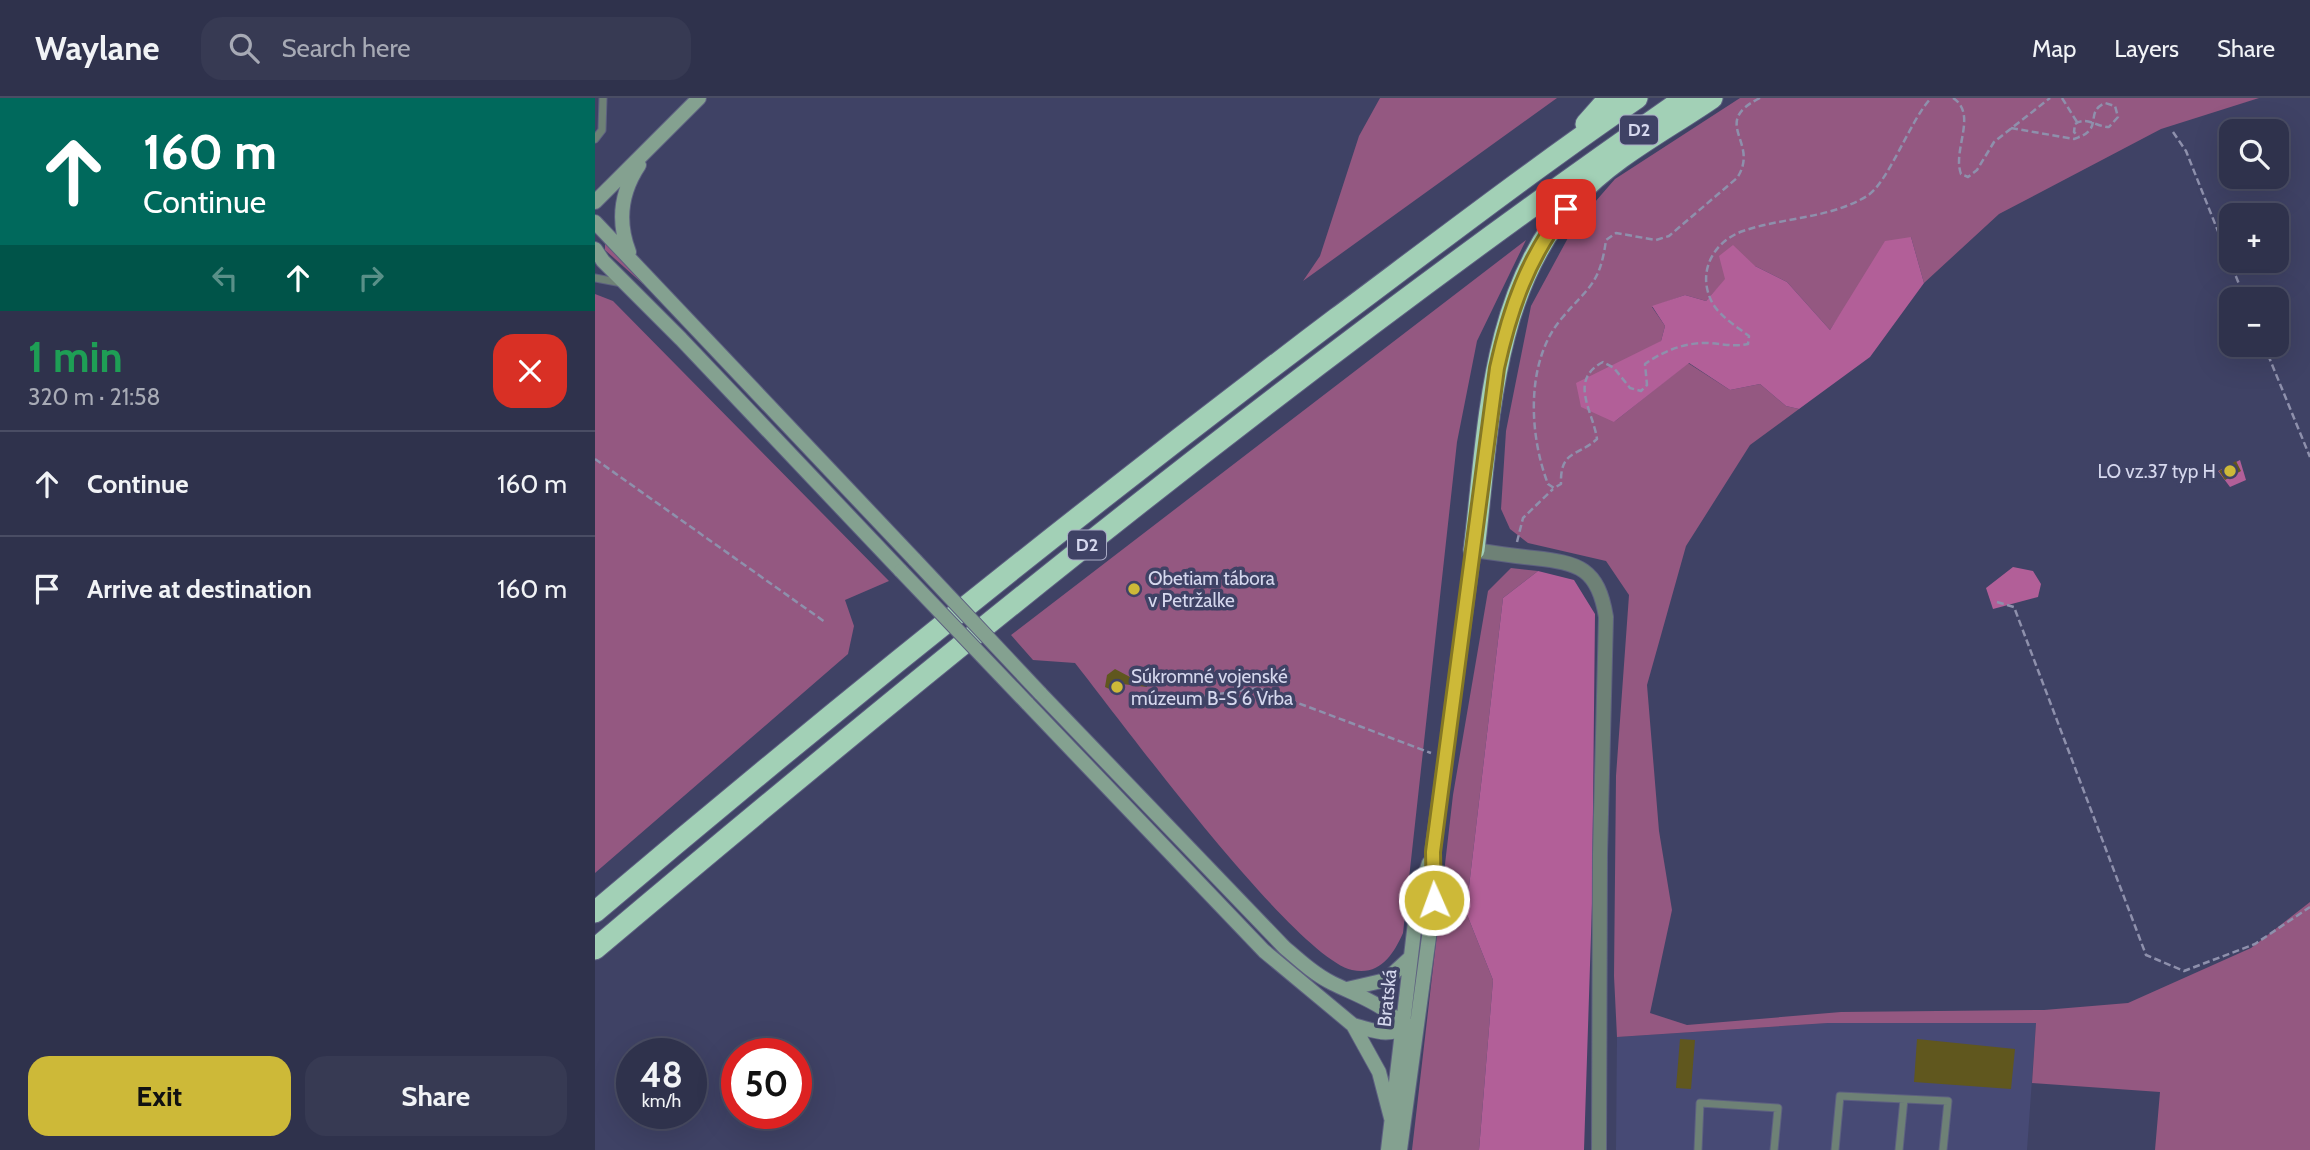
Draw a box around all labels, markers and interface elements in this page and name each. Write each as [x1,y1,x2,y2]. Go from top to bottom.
search box [201,17,691,80]
text: Waylane [35,28,159,68]
icon: search [225,29,263,67]
text: Search here [281,32,411,64]
text: Map [2032,34,2076,63]
text: Layers [2114,34,2179,63]
text: Share [2217,34,2275,63]
road number: D2 [1620,115,1658,144]
map controls [2219,119,2289,357]
button: search [2219,119,2289,189]
text: 160 m [143,122,277,181]
icon: ahead [28,126,119,217]
pin [1536,179,1596,239]
text: Continue [143,182,266,221]
icon: arrive [1547,190,1585,228]
button: + [2219,203,2289,273]
icon: left [206,259,244,297]
icon: ahead [279,259,317,297]
icon: right [352,259,390,297]
button: − [2219,287,2289,357]
text: 1 min [28,331,123,383]
button: close [493,334,567,408]
text: 320 m · 21:58 [28,383,160,411]
place label: LO vz.37 typ H [2097,460,2216,483]
marker: LO vz.37 typ H [2222,463,2238,479]
icon: ahead [28,465,66,503]
text: Continue [87,468,189,500]
text: 160 m [497,468,567,500]
road number: D2 [1068,530,1106,560]
place label: Obetiam tábora v Petržalke [1148,567,1275,612]
icon: arrive [28,570,66,608]
text: Arrive at destination [87,573,312,605]
text: 160 m [497,573,567,605]
marker: Obetiam tábora v Petržalke [1126,581,1142,597]
place label: Súkromné vojenské múzeum B-S 6 Vrba [1131,665,1293,710]
marker: Súkromné vojenské múzeum B-S 6 Vrba [1109,679,1125,695]
position arrow [1397,863,1471,937]
street label: Bratská [1373,968,1401,1028]
speed limit sign: 50 [721,1038,812,1129]
text: 48 [640,1053,683,1096]
button: Exit [28,1056,291,1136]
button: Share [305,1056,567,1136]
text: km/h [642,1090,681,1112]

